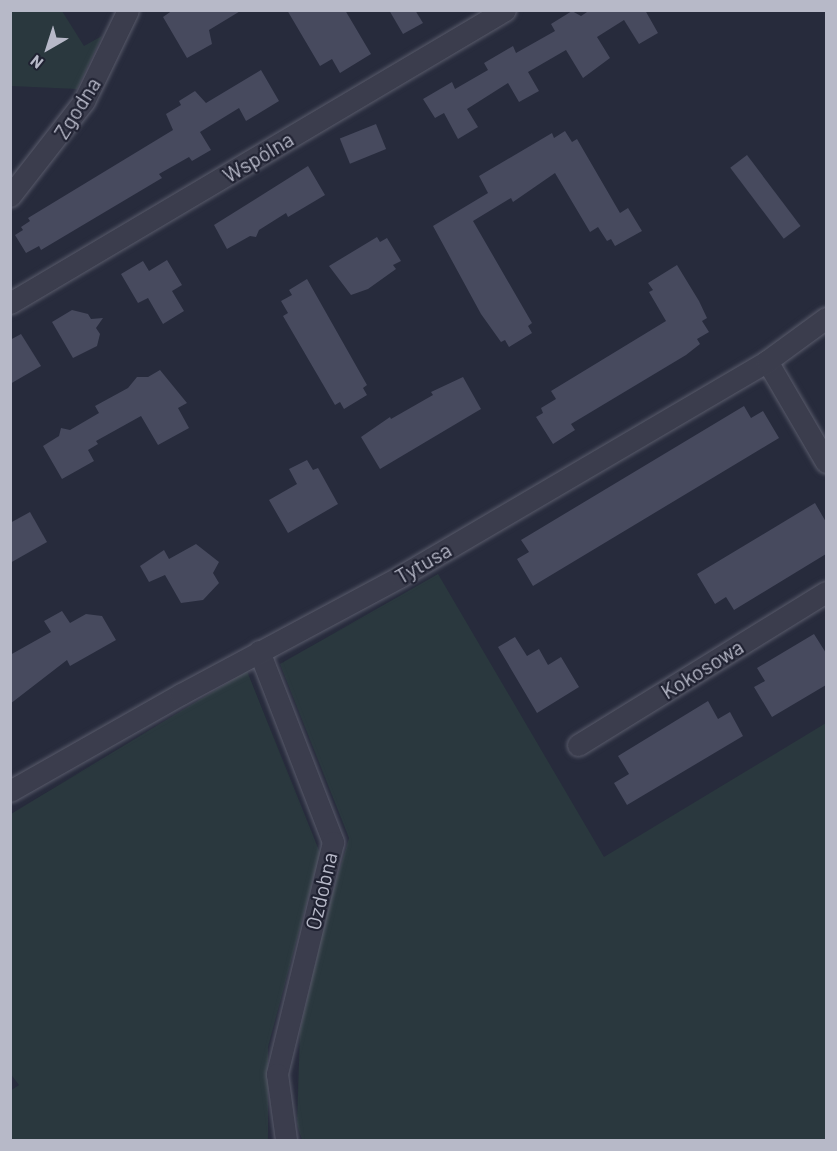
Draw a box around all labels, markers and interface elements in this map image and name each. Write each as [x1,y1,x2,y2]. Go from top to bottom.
north arrow [18,18,78,78]
text: N [26,52,46,73]
street label: Zgodna [48,73,106,143]
street label: Wspólna [218,126,298,188]
street label: Tytusa [390,537,456,589]
street label: Kokosowa [656,634,748,704]
street label: Ozdobna [300,850,342,932]

